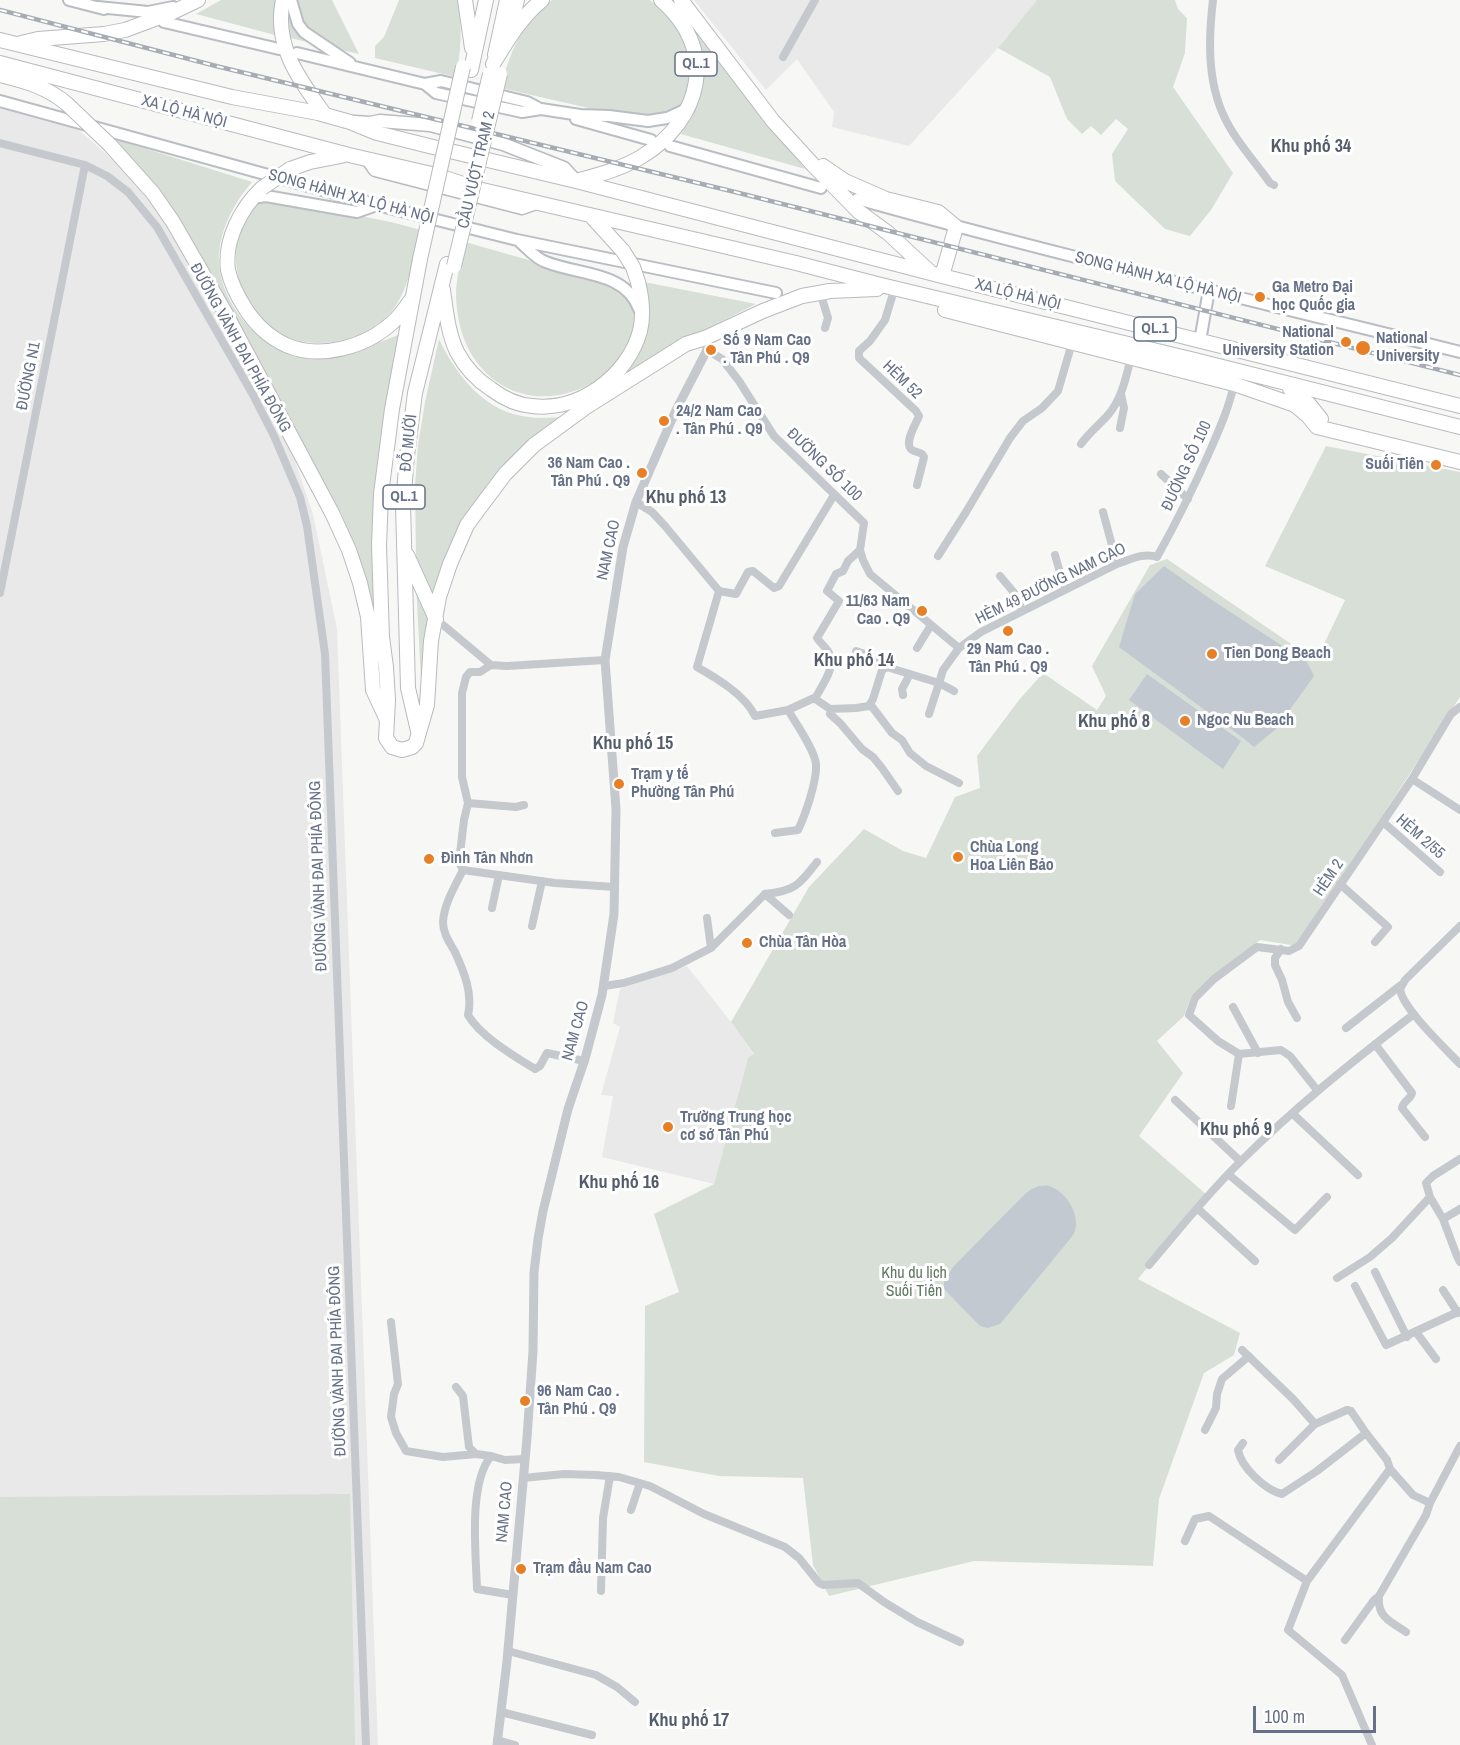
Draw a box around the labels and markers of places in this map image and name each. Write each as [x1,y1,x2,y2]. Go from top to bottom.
place label: Ga Metro Đại học Quốc gia [1272,278,1355,316]
marker: Ga Metro Đại học Quốc gia [1253,290,1267,304]
place label: National University Station [1222,323,1334,361]
place label: National University [1376,329,1439,367]
place label: Số 9 Nam Cao . Tân Phú . Q9 [723,331,811,369]
marker: National University Station [1339,335,1353,349]
marker: National University [1354,339,1372,357]
marker: Số 9 Nam Cao . Tân Phú . Q9 [704,343,718,357]
place label: 24/2 Nam Cao . Tân Phú . Q9 [676,402,763,440]
marker: 24/2 Nam Cao . Tân Phú . Q9 [657,414,671,428]
place label: 36 Nam Cao . Tân Phú . Q9 [548,454,630,492]
place label: Suối Tiên [1365,455,1424,475]
marker: Suối Tiên [1429,458,1443,472]
marker: 36 Nam Cao . Tân Phú . Q9 [635,466,649,480]
place label: 11/63 Nam Cao . Q9 [846,592,910,630]
marker: 11/63 Nam Cao . Q9 [915,604,929,618]
marker: 29 Nam Cao . Tân Phú . Q9 [1001,624,1015,638]
place label: 29 Nam Cao . Tân Phú . Q9 [967,640,1049,678]
place label: Tien Dong Beach [1224,644,1331,664]
marker: Tien Dong Beach [1205,647,1219,661]
place label: Ngoc Nu Beach [1197,711,1294,731]
marker: Ngoc Nu Beach [1178,714,1192,728]
place label: Trạm y tế Phường Tân Phú [631,765,734,803]
marker: Trạm y tế Phường Tân Phú [612,777,626,791]
place label: Chùa Long Hoa Liên Bảo [970,838,1054,876]
place label: Đình Tân Nhơn [441,849,533,869]
marker: Chùa Long Hoa Liên Bảo [951,850,965,864]
marker: Đình Tân Nhơn [422,852,436,866]
place label: Chùa Tân Hòa [759,933,846,953]
marker: Chùa Tân Hòa [740,936,754,950]
place label: Trường Trung học cơ sở Tân Phú [680,1108,792,1146]
marker: Trường Trung học cơ sở Tân Phú [661,1120,675,1134]
place label: 96 Nam Cao . Tân Phú . Q9 [537,1382,619,1420]
marker: 96 Nam Cao . Tân Phú . Q9 [518,1394,532,1408]
place label: Trạm đầu Nam Cao [533,1559,652,1579]
marker: Trạm đầu Nam Cao [514,1562,528,1576]

